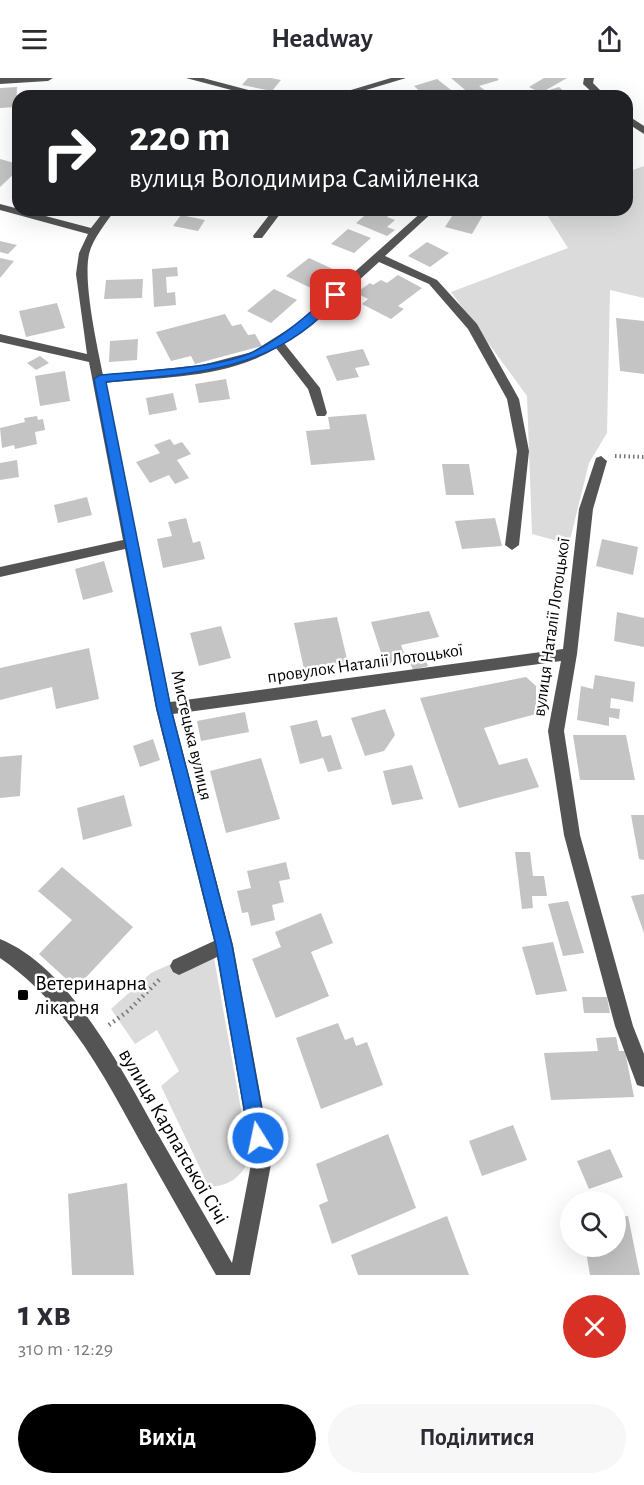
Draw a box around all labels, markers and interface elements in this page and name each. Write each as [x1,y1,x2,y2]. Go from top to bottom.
icon: menu [18,23,51,56]
icon: share [593,23,626,56]
text: Headway [271,25,373,52]
icon: right [30,114,108,192]
text: 220 m [129,116,231,158]
text: вулиця Володимира Самійленка [129,165,480,192]
pin [310,269,361,320]
icon: arrive [319,278,352,311]
street label: вулиця Наталії Лотоцької [531,536,573,718]
street label: провулок Наталії Лотоцької [266,641,464,687]
street label: Мистецька вулиця [167,668,215,802]
place label: Ветеринарна лікарня [35,973,147,1018]
marker: Ветеринарна лікарня [16,988,30,1002]
street label: вулиця Карпатської Січі [115,1045,232,1228]
position arrow [226,1106,290,1170]
map controls [560,1191,626,1257]
button: search [560,1191,626,1257]
button: close [563,1295,626,1358]
text: 1 хв [18,1296,71,1332]
text: 310 m · 12:29 [18,1339,113,1359]
button: Вихід [18,1404,316,1473]
button: Поділитися [328,1404,626,1473]

